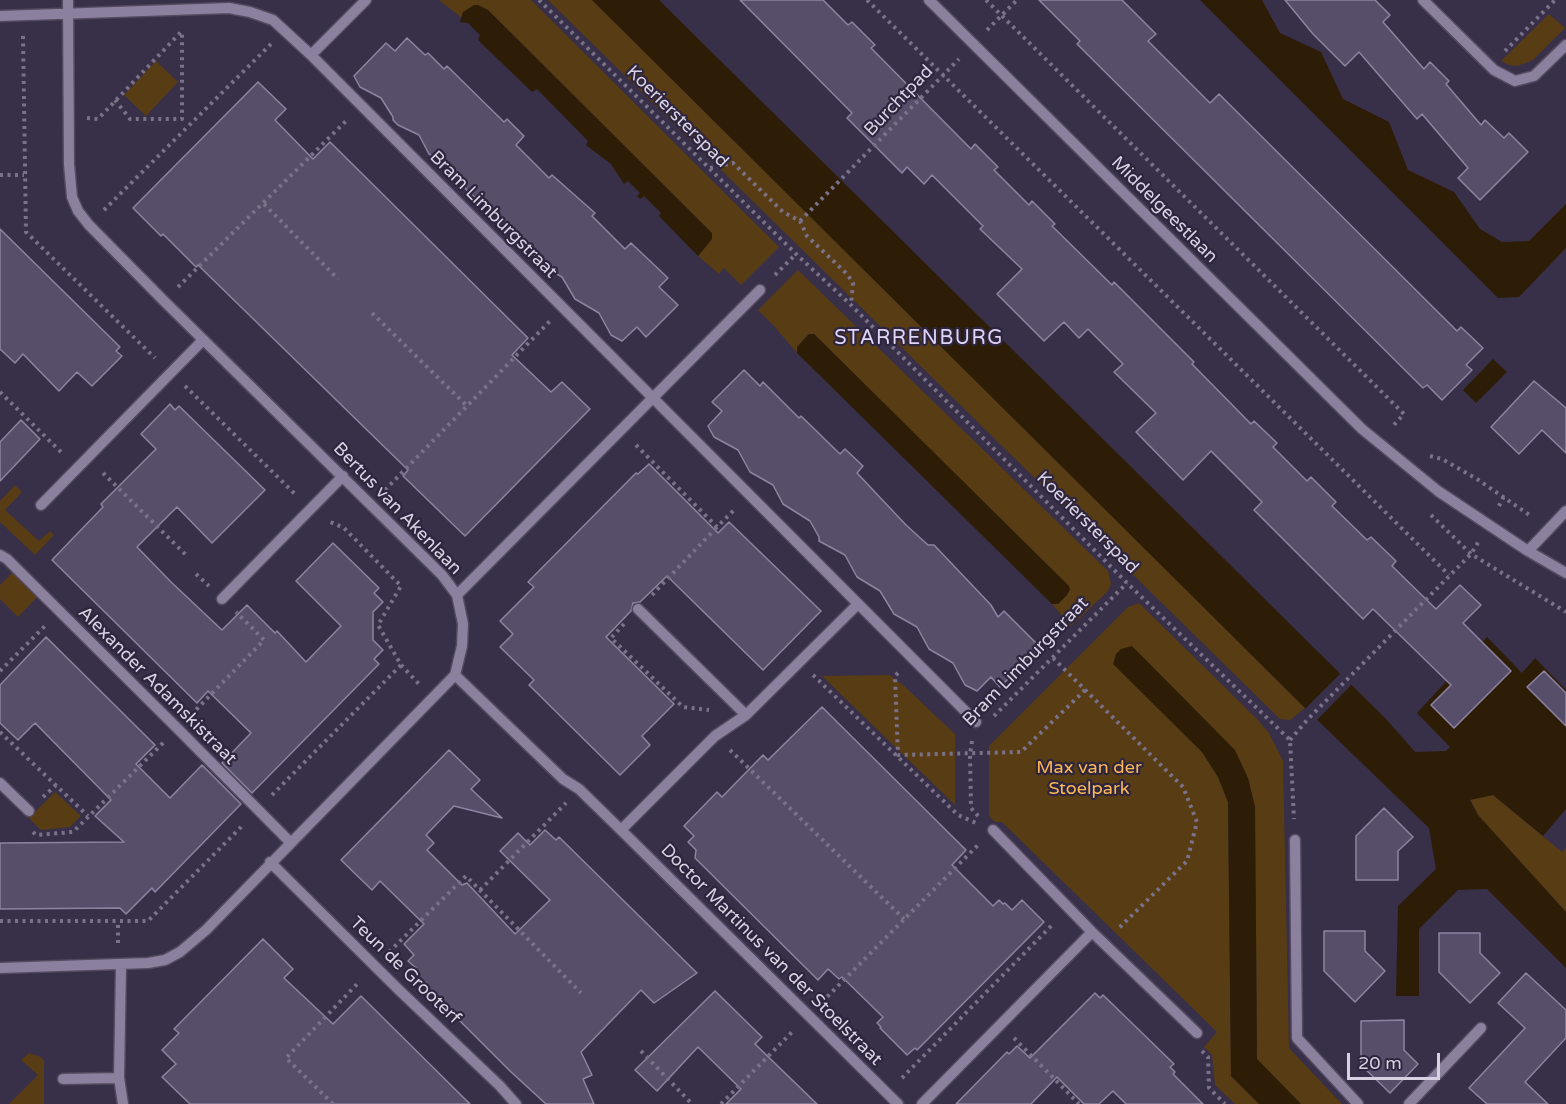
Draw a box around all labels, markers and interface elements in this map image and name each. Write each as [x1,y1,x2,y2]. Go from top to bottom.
street label: Koeriersterspad [621,61,733,173]
street label: Burchtpad [860,61,938,141]
street label: Bram Limburgstraat [425,147,561,283]
street label: Middelgeestlaan [1106,152,1222,268]
district label: STARRENBURG [834,327,1004,351]
street label: Bertus van Akenlaan [328,438,466,580]
street label: Koeriersterspad [1031,467,1143,579]
street label: Bram Limburgstraat [959,593,1093,731]
street label: Alexander Adamskistraat [73,602,241,770]
park label: Max van der Stoelpark [1036,757,1142,800]
street label: Doctor Martinus van der Stoelstraat [656,840,886,1070]
street label: Teun de Grooterf [345,913,465,1029]
scale bar [1350,1041,1443,1079]
text: 20 m [1358,1052,1402,1074]

